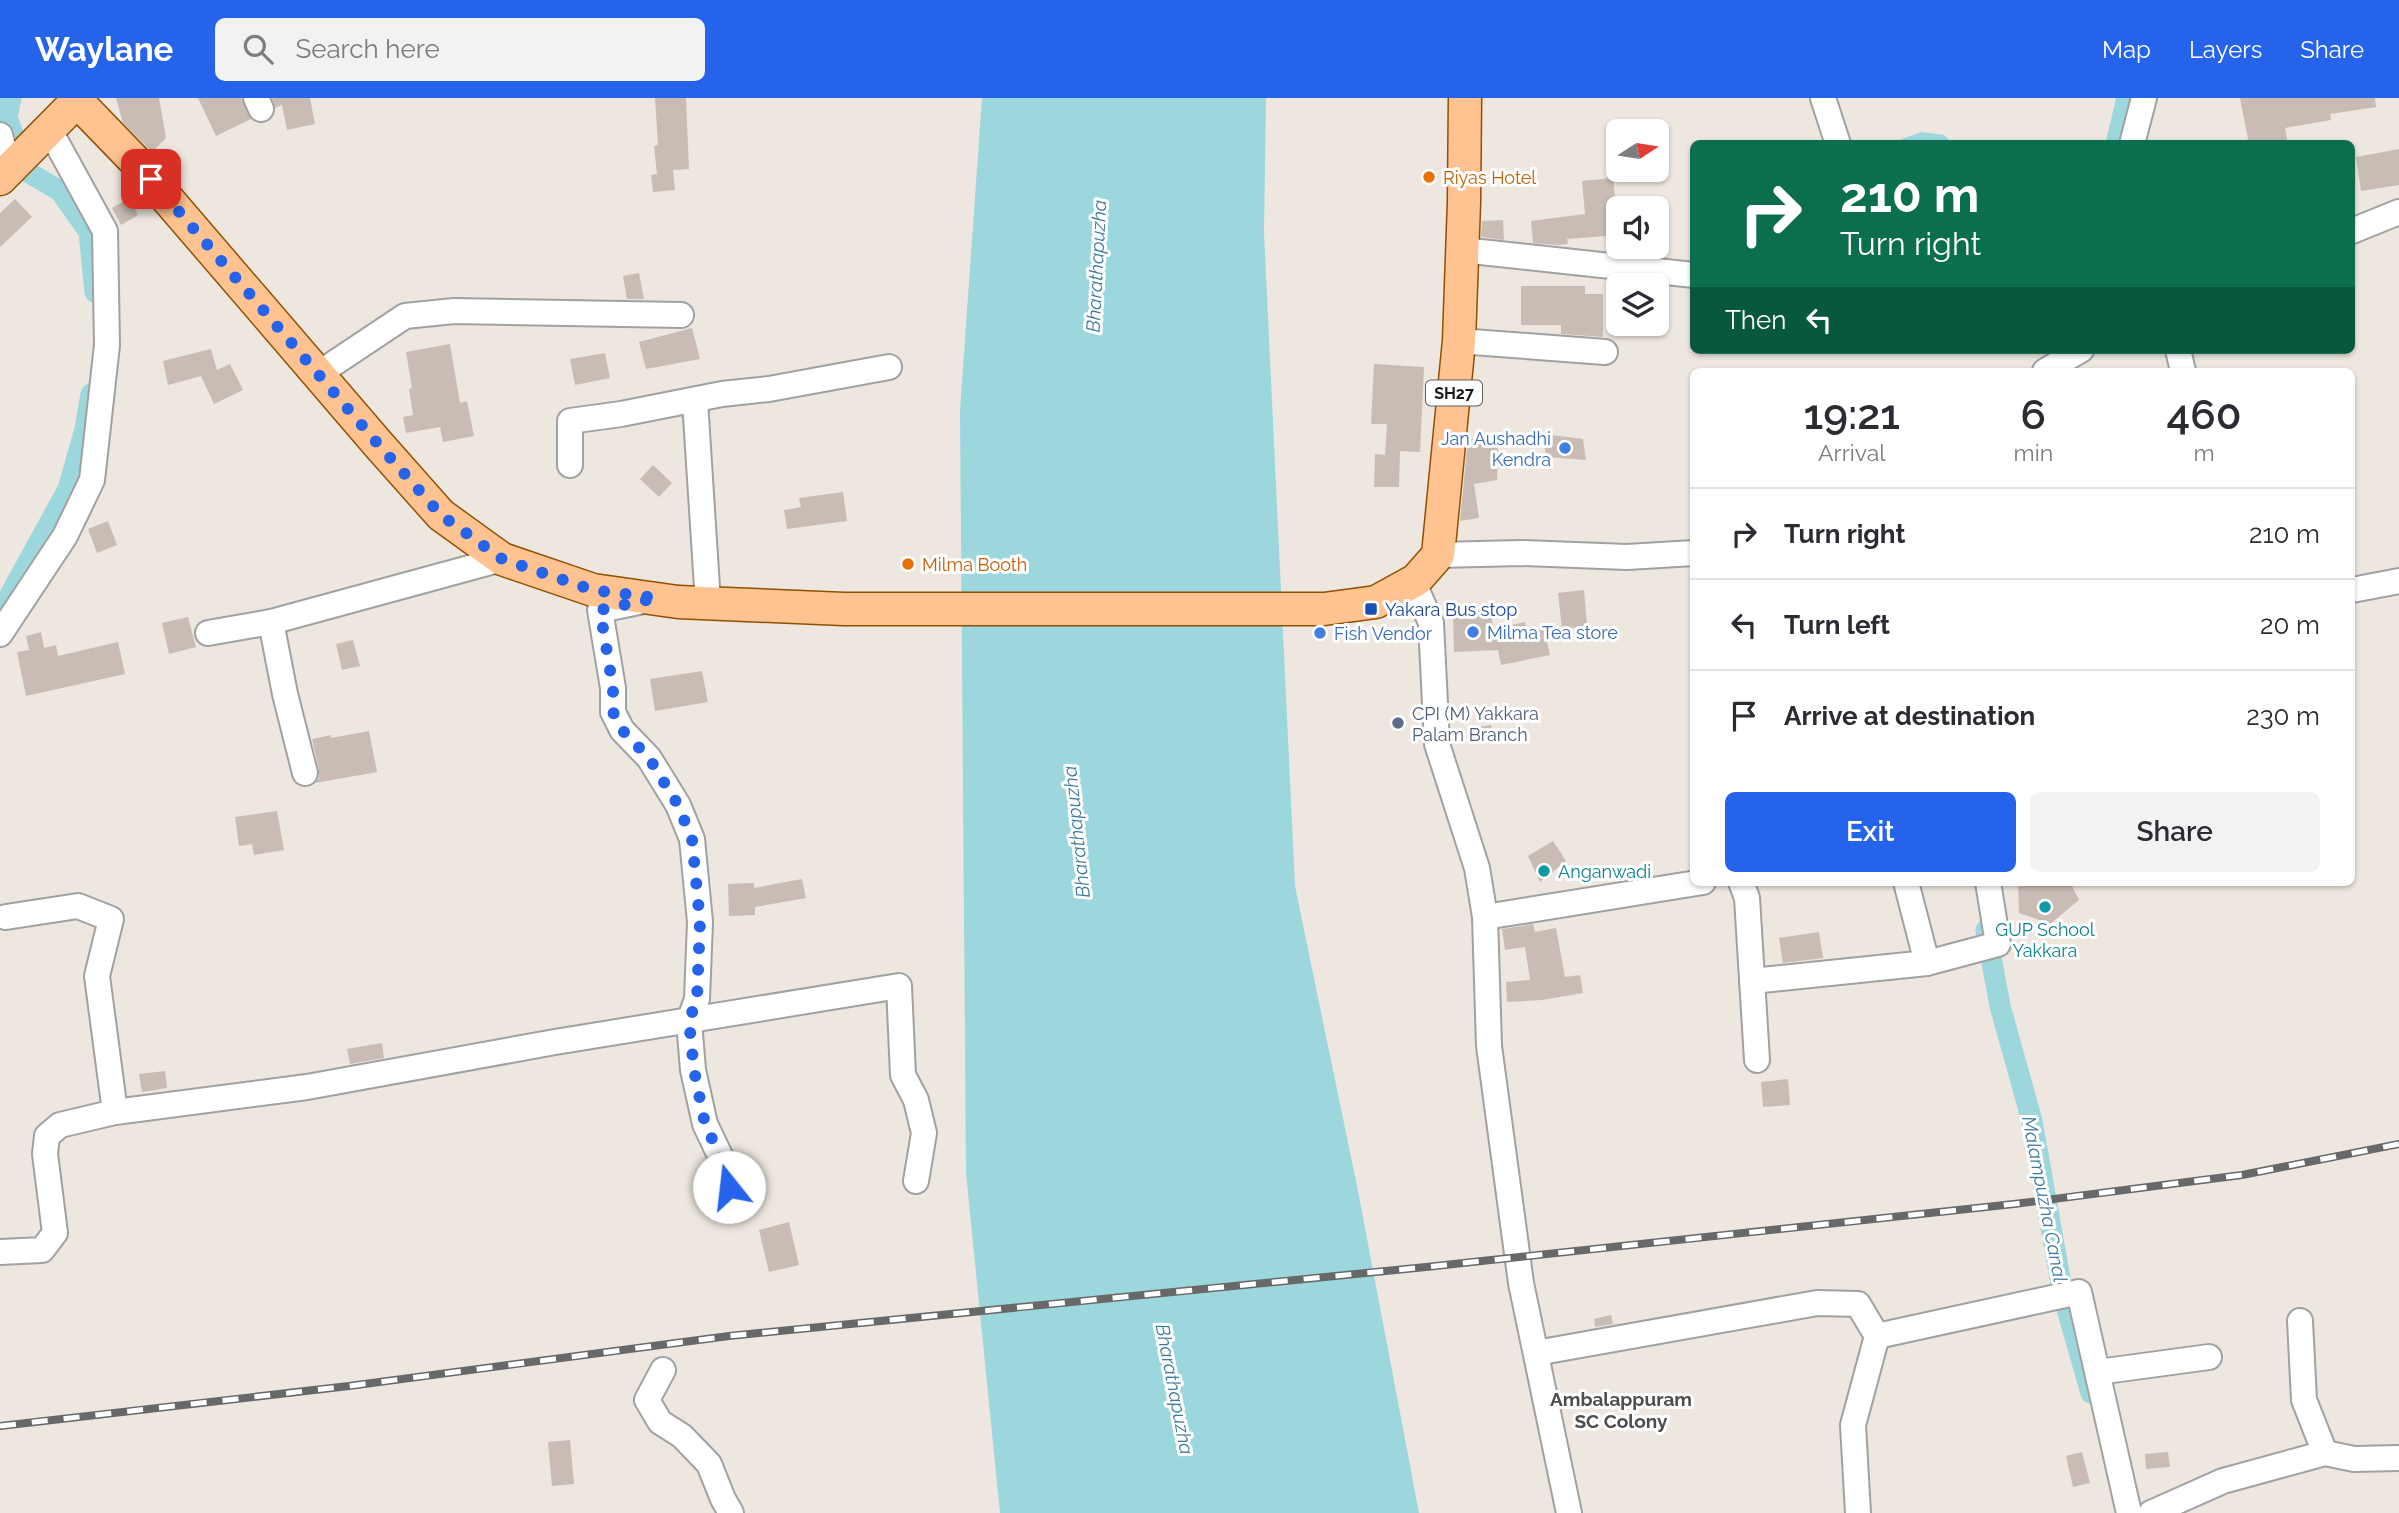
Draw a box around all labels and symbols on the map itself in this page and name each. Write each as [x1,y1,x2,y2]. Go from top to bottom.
north arrow [1606,119,1670,182]
pin [121,149,181,209]
place label: Riyas Hotel [1443,167,1536,188]
marker: Riyas Hotel [1421,169,1437,185]
water label: Bharathapuzha [1082,199,1110,333]
road number: SH27 [1426,380,1482,406]
place label: Jan Aushadhi Kendra [1441,428,1551,470]
marker: Jan Aushadhi Kendra [1557,440,1573,456]
place label: Milma Booth [922,554,1027,575]
marker: Milma Booth [900,556,916,572]
place label: Yakara Bus stop [1385,599,1517,620]
marker: Yakara Bus stop [1363,601,1379,617]
place label: Milma Tea store [1487,622,1618,643]
place label: Fish Vendor [1334,623,1433,644]
marker: Milma Tea store [1465,624,1481,640]
marker: Fish Vendor [1312,625,1328,641]
place label: CPI (M) Yakkara Palam Branch [1412,703,1539,745]
marker: CPI (M) Yakkara Palam Branch [1390,715,1406,731]
water label: Bharathapuzha [1058,765,1094,899]
place label: Anganwadi [1558,861,1651,882]
marker: Anganwadi [1536,863,1552,879]
marker: GUP School Yakkara [2037,899,2053,915]
place label: GUP School Yakkara [1995,919,2095,961]
water label: Malampuzha Canal [2018,1114,2072,1284]
position arrow [692,1150,766,1224]
water label: Bharathapuzha [1152,1322,1198,1456]
district label: Ambalappuram SC Colony [1550,1388,1692,1432]

